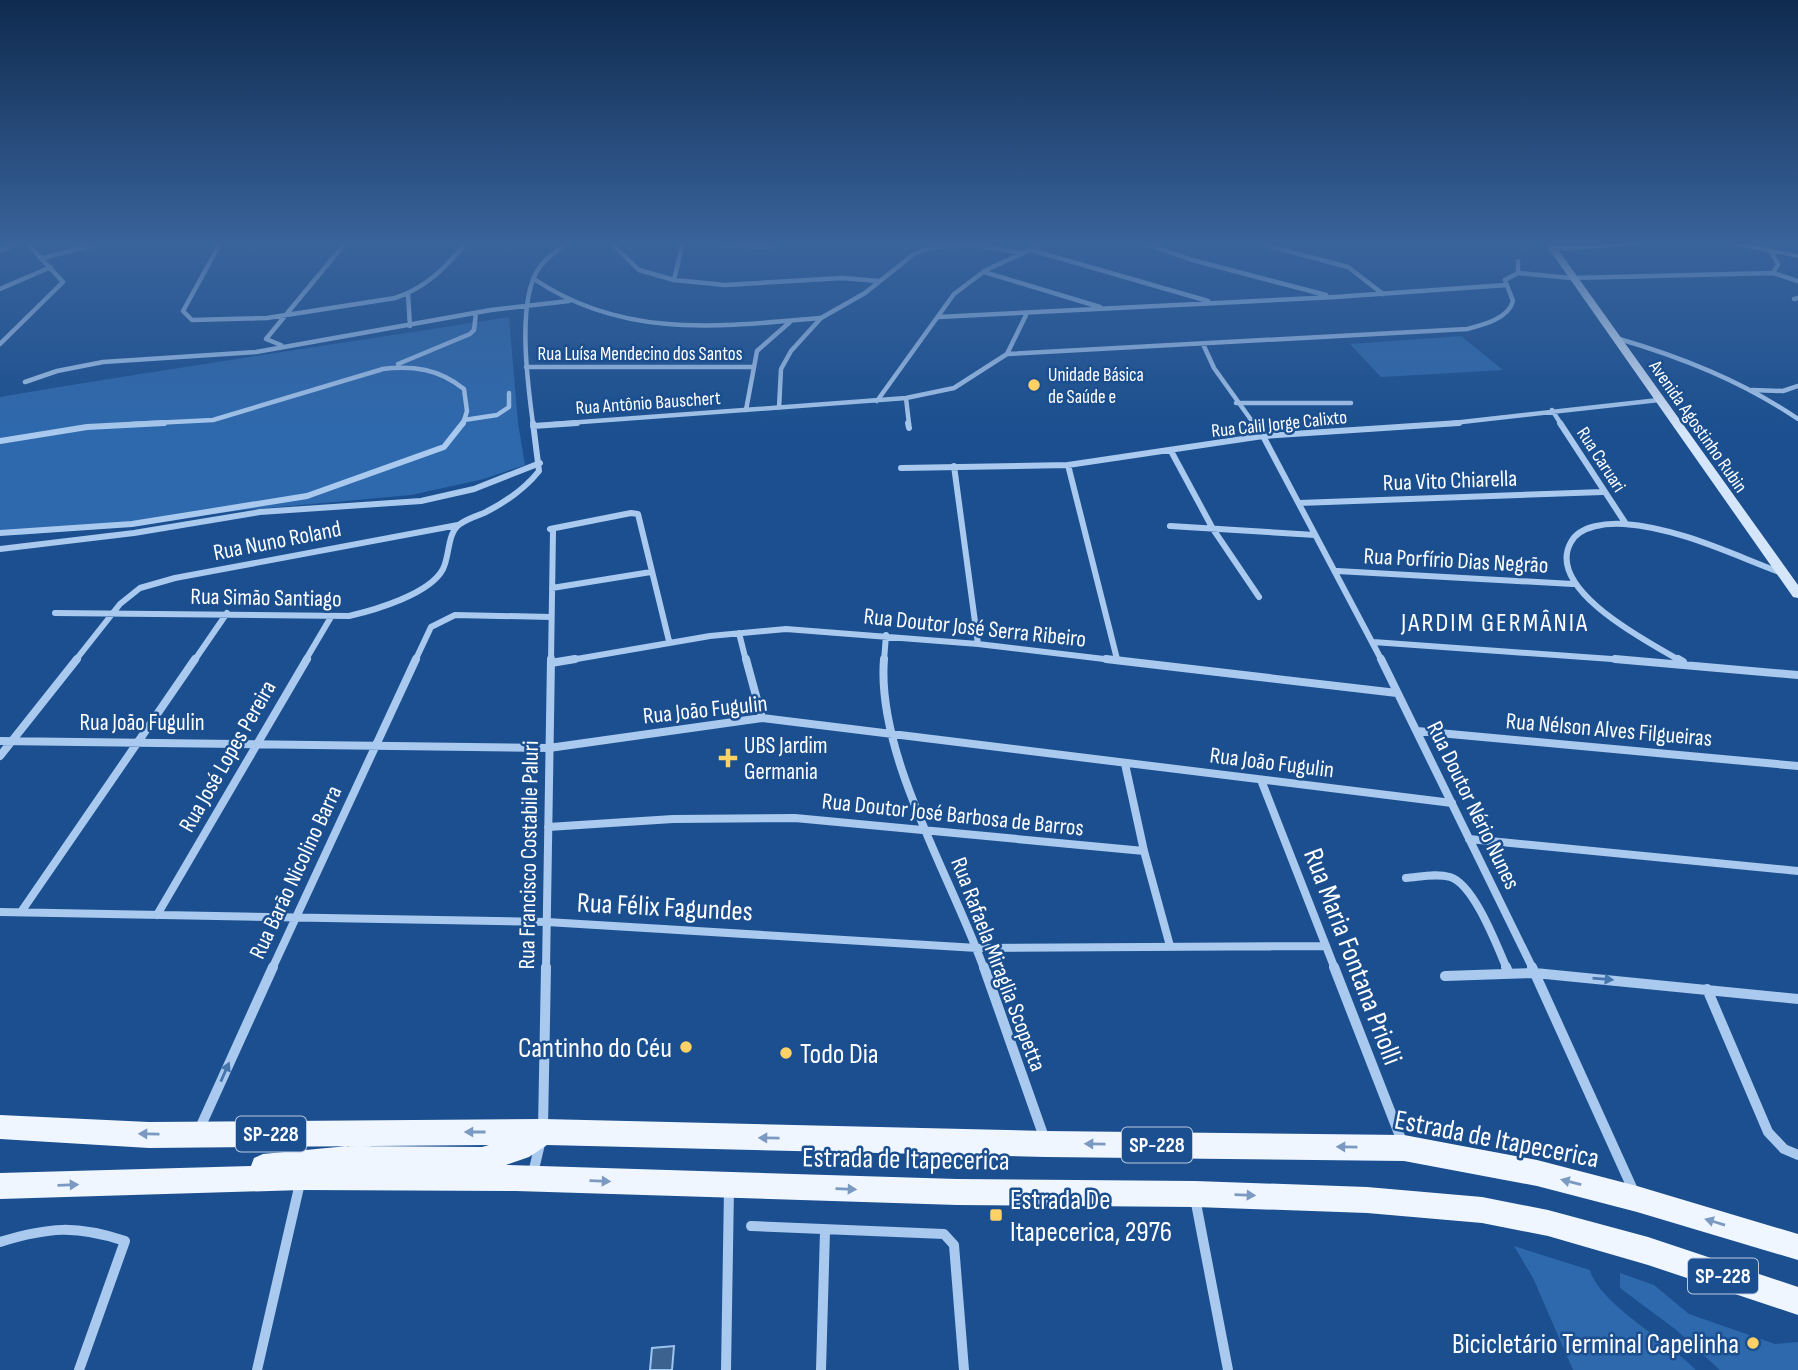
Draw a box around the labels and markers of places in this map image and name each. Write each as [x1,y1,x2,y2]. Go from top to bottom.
place label: Unidade Básica de Saúde e [1048,364,1144,409]
marker: Unidade Básica de Saúde e [1026,377,1042,393]
place label: UBS Jardim Germania [744,732,828,786]
marker: UBS Jardim Germania [718,748,738,768]
place label: Cantinho do Céu [518,1032,672,1065]
place label: Todo Dia [800,1038,879,1071]
marker: Cantinho do Céu [678,1039,694,1055]
marker: Todo Dia [778,1045,794,1061]
place label: Estrada De Itapecerica, 2976 [1010,1184,1172,1249]
marker: Estrada De Itapecerica, 2976 [988,1207,1004,1223]
place label: Bicicletário Terminal Capelinha [1452,1328,1739,1361]
marker: Bicicletário Terminal Capelinha [1745,1335,1761,1351]

